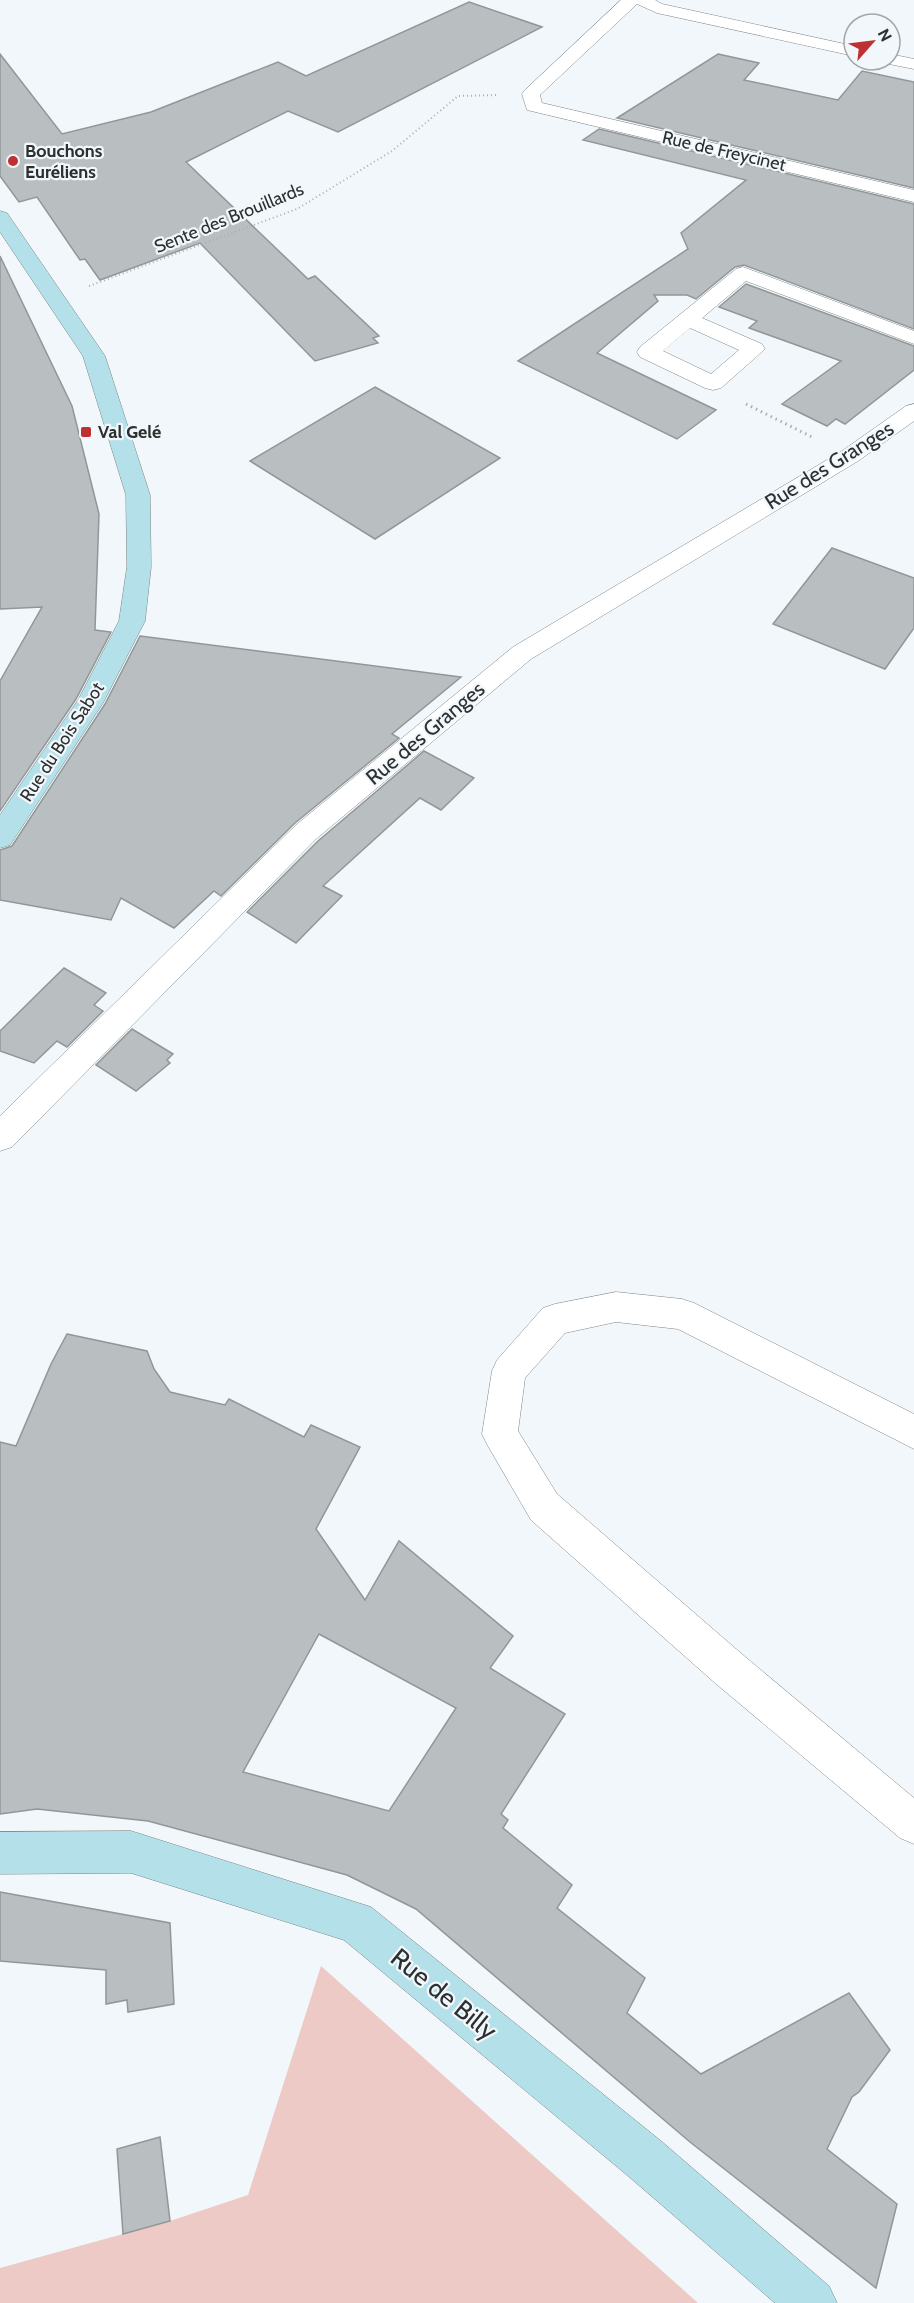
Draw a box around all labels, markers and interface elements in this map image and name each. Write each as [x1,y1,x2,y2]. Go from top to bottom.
north arrow [842,12,902,72]
text: N [874,26,896,45]
street label: Rue de Freycinet [660,126,788,176]
place label: Bouchons Euréliens [25,140,103,183]
marker: Bouchons Euréliens [6,154,20,168]
street label: Sente des Brouillards [151,178,307,258]
street label: Rue des Granges [760,415,898,515]
place label: Val Gelé [98,421,161,443]
marker: Val Gelé [79,425,93,439]
street label: Rue des Granges [361,676,490,790]
street label: Rue du Bois Sabot [15,678,109,806]
street label: Rue de Billy [384,1941,504,2047]

